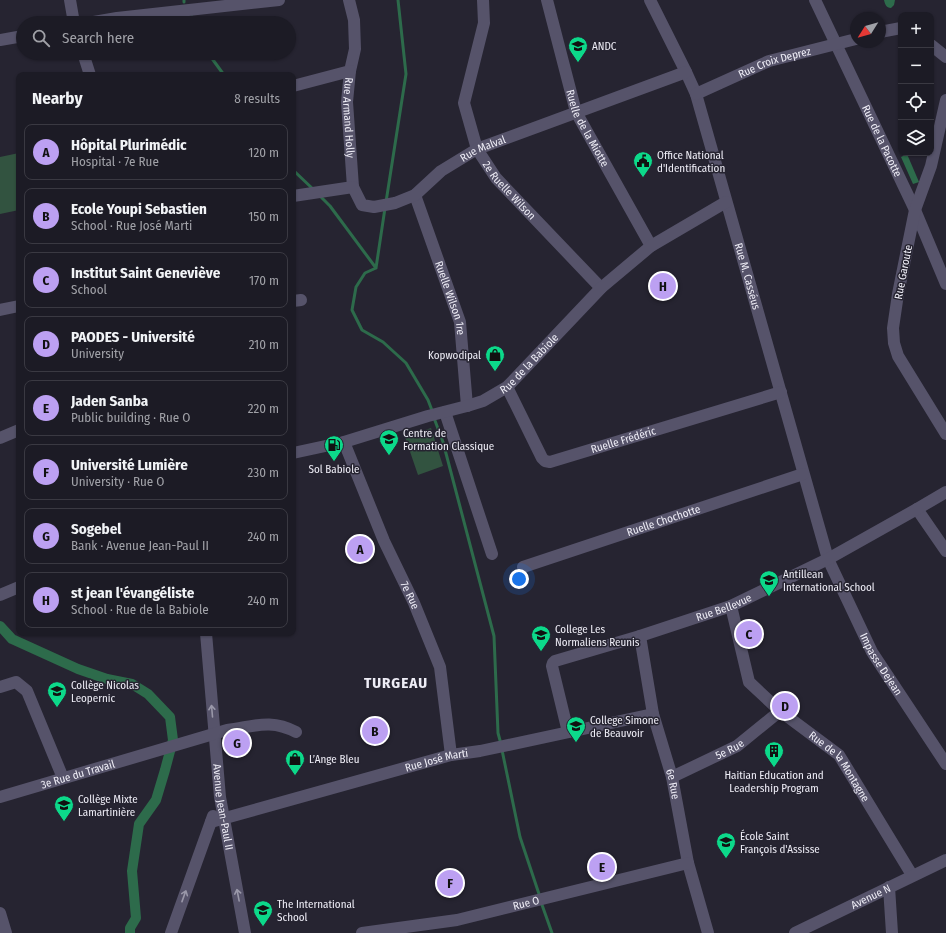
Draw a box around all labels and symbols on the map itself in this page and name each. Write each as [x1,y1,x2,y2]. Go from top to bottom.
north arrow [850,12,886,48]
school or university icon: ANDC [567,35,589,63]
place label: ANDC [592,40,617,53]
street label: Rue Croix Deprez [736,45,813,81]
street label: Rue Armand Holly [340,77,357,158]
street label: Ruelle de la Miotte [563,88,611,169]
street label: Rue de la Pacotte [859,103,904,179]
street label: Rue Malval [458,133,508,165]
place label: Office National d'Identification [657,149,725,175]
public building icon: Office National d'Identification [632,150,654,178]
street label: 2e Ruelle Wilson [480,159,538,223]
street label: Rue M. Casséus [732,242,763,311]
street label: Rue Garoute [892,244,915,301]
street label: Ruelle Wilson 1re [432,259,467,335]
pin: H [650,271,676,301]
street label: Rue de la Babiole [498,331,561,397]
shop icon: Kopwodipal [484,344,506,372]
place label: Kopwodipal [428,349,481,362]
street label: Ruelle Frédéric [589,424,658,456]
place label: Centre de Formation Classique [403,427,494,453]
school or university icon: Centre de Formation Classique [378,428,400,456]
fuel station icon: Sol Babiole [323,434,345,462]
place label: Sol Babiole [309,463,359,476]
street label: Ruelle Chochotte [625,503,702,539]
pin: A [347,534,373,564]
place label: Antillean International School [783,568,875,594]
your location [509,569,529,589]
school or university icon: Antillean International School [758,569,780,597]
street label: 7e Rue [398,579,422,611]
street label: Rue Bellevue [694,591,754,624]
pin: C [736,619,762,649]
place label: College Les Normaliens Reunis [555,623,640,649]
school or university icon: College Les Normaliens Reunis [530,624,552,652]
street label: Impasse Dejean [857,631,905,698]
district label: TURGEAU [364,674,428,692]
place label: Collège Nicolas Leopernic [71,679,139,705]
school or university icon: Collège Nicolas Leopernic [46,680,68,708]
pin: D [772,691,798,721]
one-way arrow [208,705,216,718]
place label: College Simone de Beauvoir [590,714,659,740]
school or university icon: College Simone de Beauvoir [565,715,587,743]
pin: B [362,716,388,746]
pin: G [224,728,250,758]
street label: Rue de la Montagne [806,729,872,804]
street label: 5e Rue [714,737,747,762]
building icon: Haitian Education and Leadership Program [763,740,785,768]
street label: Rue José Marti [404,747,469,775]
shop icon: L’Ange Bleu [284,748,306,776]
place label: L’Ange Bleu [309,753,359,766]
street label: 3e Rue du Travail [39,757,116,792]
street label: Avenue Jean-Paul II [210,764,236,851]
street label: 6e Rue [663,767,682,800]
place label: Haitian Education and Leadership Program [724,769,824,795]
place label: Collège Mixte Lamartinière [78,793,138,819]
school or university icon: Collège Mixte Lamartinière [53,794,75,822]
place label: École Saint François d'Assisse [740,829,820,856]
school or university icon: École Saint François d'Assisse [715,831,737,859]
pin: E [589,852,615,882]
pin: F [437,868,463,898]
street label: Avenue N [849,882,893,912]
one-way arrow [234,889,242,902]
one-way arrow [181,891,189,903]
street label: Rue O [512,894,541,913]
place label: The International School [277,898,355,924]
school or university icon: The International School [252,899,274,927]

